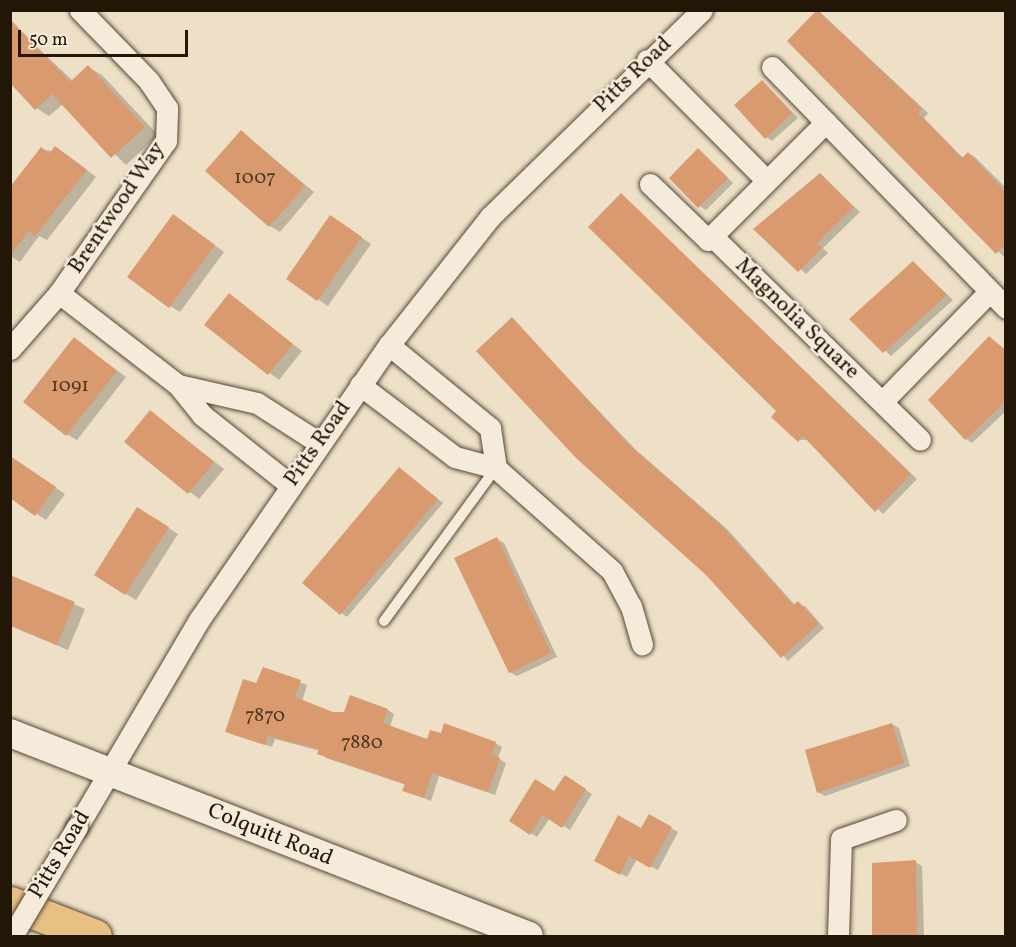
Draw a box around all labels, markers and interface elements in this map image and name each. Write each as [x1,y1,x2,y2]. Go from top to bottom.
scale bar [21,18,190,56]
text: 50 m [29,28,68,53]
street label: Pitts Road [589,31,677,119]
street label: Brentwood Way [63,137,171,279]
house number: 1007 [234,166,276,190]
street label: Magnolia Square [729,253,865,385]
house number: 1091 [51,374,89,398]
street label: Pitts Road [279,396,357,492]
house number: 7870 [245,704,285,728]
house number: 7880 [341,731,383,755]
street label: Colquitt Road [204,798,336,872]
street label: Pitts Road [23,806,97,904]

